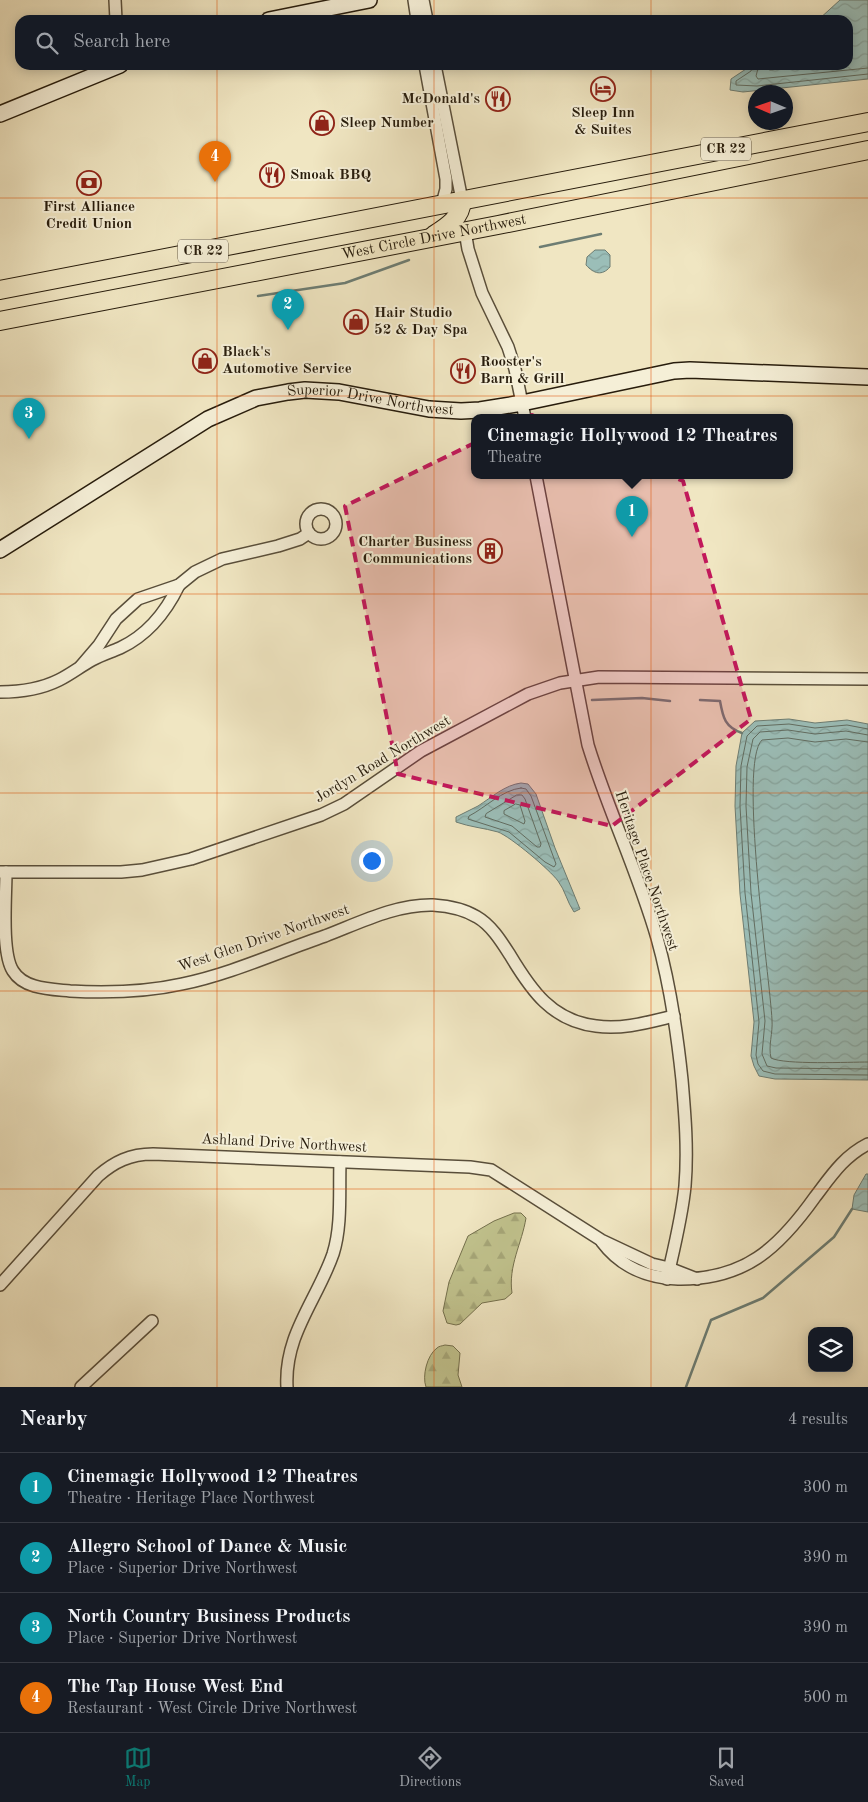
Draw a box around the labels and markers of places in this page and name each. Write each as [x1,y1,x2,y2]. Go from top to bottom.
hotel icon: Sleep Inn & Suites [590,76,616,102]
restaurant icon: McDonald's [485,86,511,112]
place label: McDonald's [402,92,480,107]
place label: Sleep Inn & Suites [571,106,635,138]
shop icon: Sleep Number [309,110,335,136]
place label: Sleep Number [340,116,434,131]
pin: 4 [199,141,231,182]
restaurant icon: Smoak BBQ [259,162,285,188]
place label: Smoak BBQ [290,168,371,183]
bank icon: First Alliance Credit Union [76,170,102,196]
place label: First Alliance Credit Union [43,200,135,232]
pin: 2 [272,289,304,330]
place label: Hair Studio 52 & Day Spa [374,306,468,338]
shop icon: Hair Studio 52 & Day Spa [343,309,369,335]
place label: Black's Automotive Service [222,345,352,377]
shop icon: Black's Automotive Service [192,348,218,374]
place label: Rooster's Barn & Grill [480,355,565,387]
restaurant icon: Rooster's Barn & Grill [450,358,476,384]
pin: 3 [13,398,45,439]
pin: 1 [616,496,648,537]
place label: Charter Business Communications [358,535,472,567]
building icon: Charter Business Communications [477,538,503,564]

